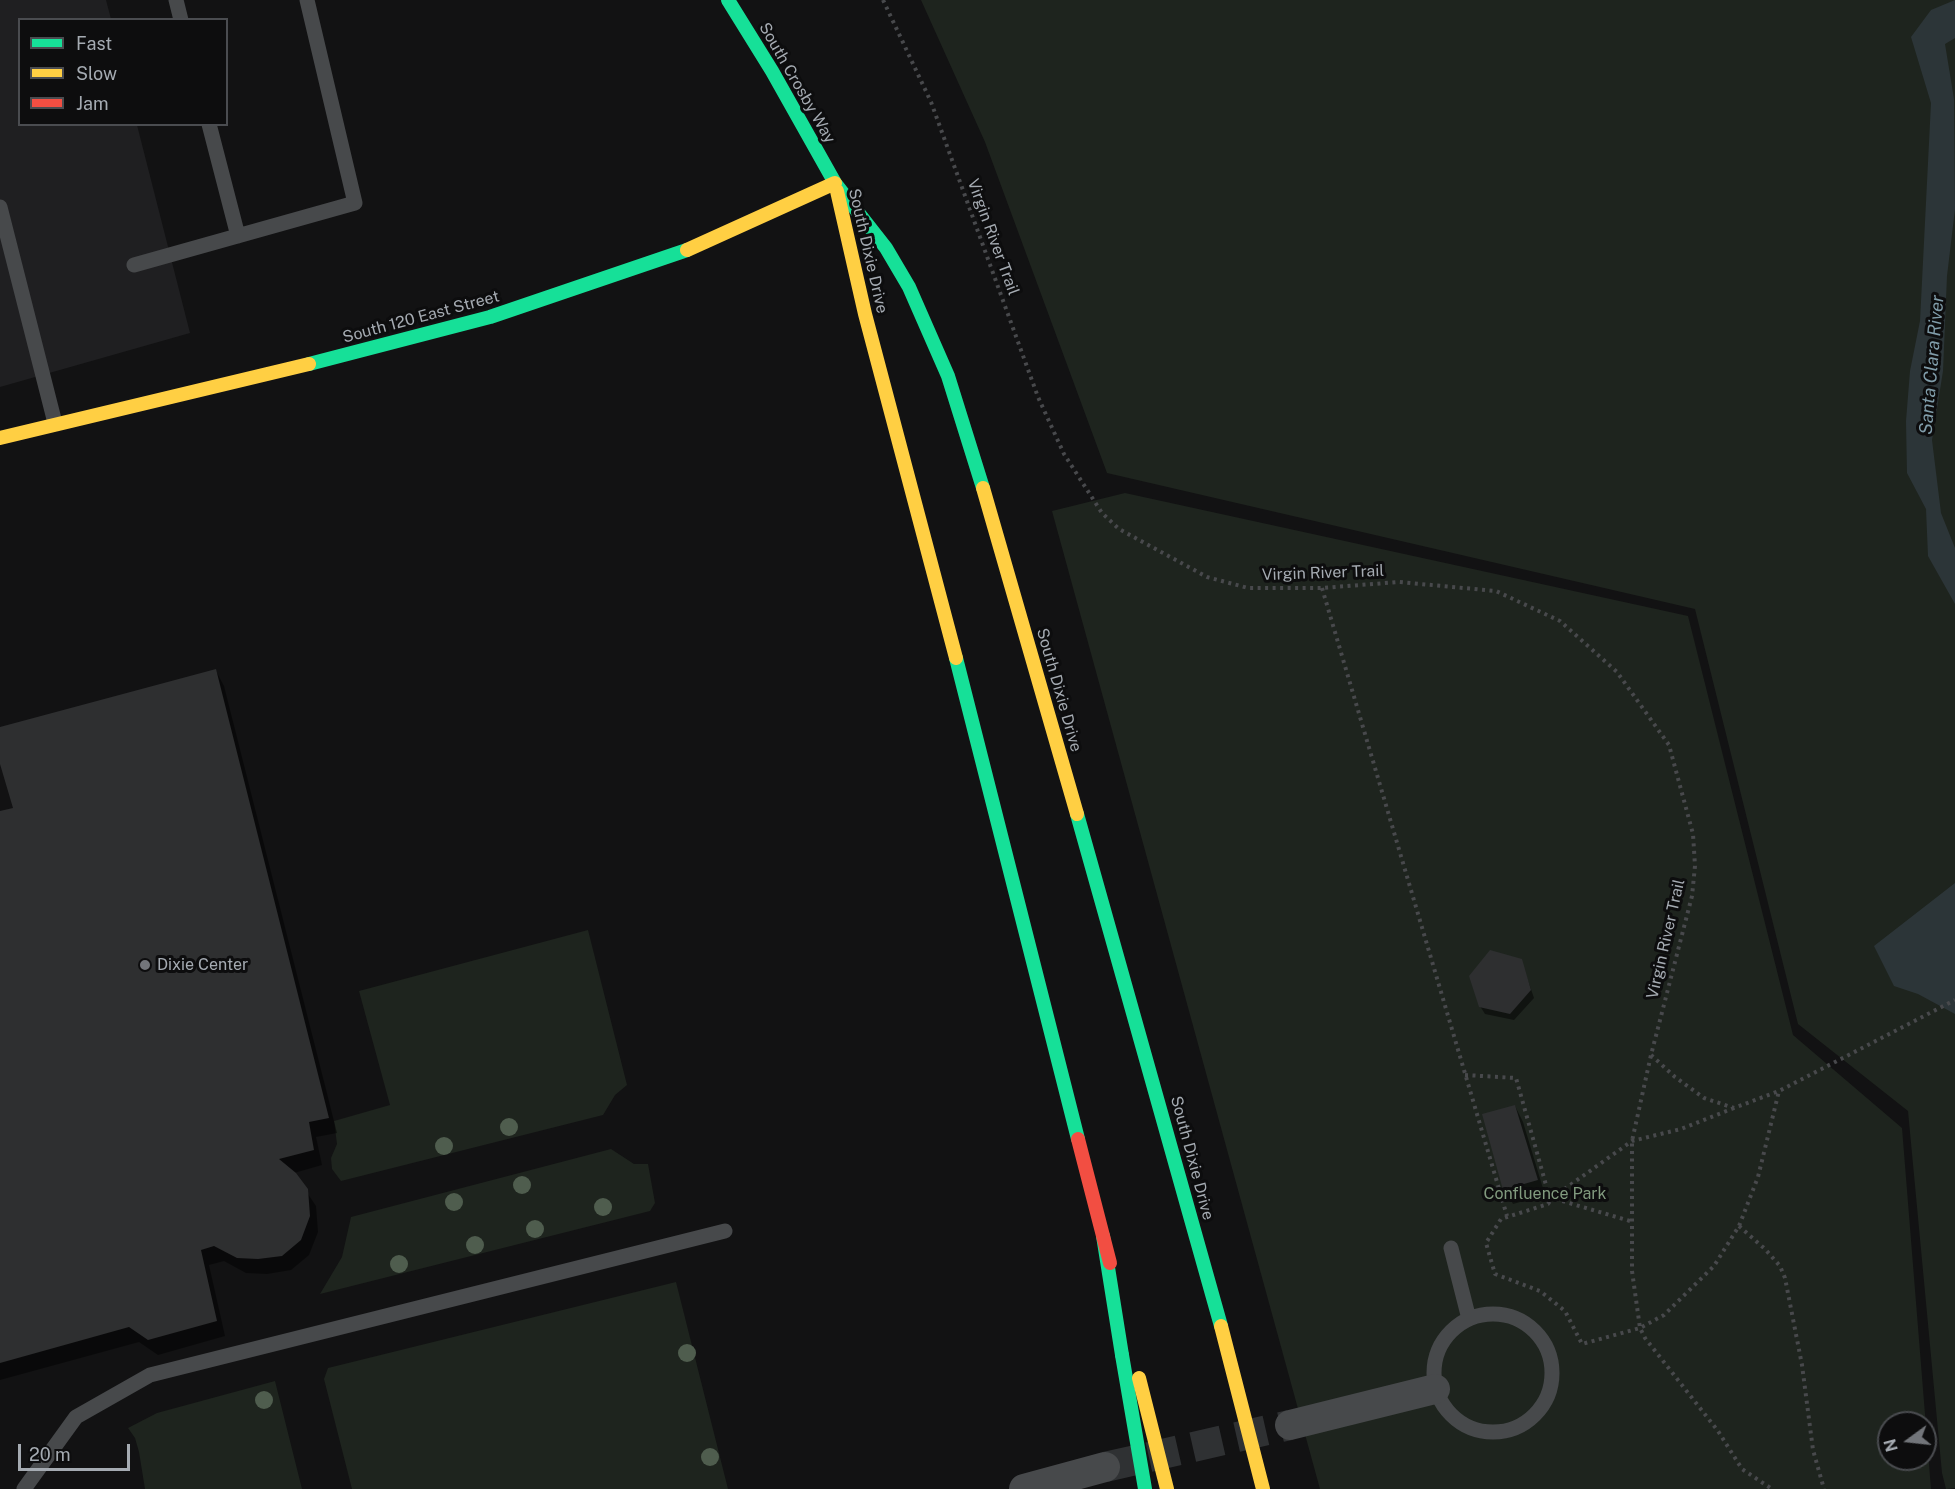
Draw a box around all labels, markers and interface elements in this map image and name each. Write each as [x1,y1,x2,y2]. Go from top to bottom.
legend [18,18,228,126]
street label: South Crosby Way [755,19,839,147]
text: Fast [76,33,112,54]
text: Slow [76,63,117,84]
text: Jam [76,93,109,114]
street label: Virgin River Trail [963,176,1023,298]
street label: South Dixie Drive [844,187,892,315]
street label: South 120 East Street [341,287,501,347]
water label: Santa Clara River [1915,294,1949,436]
street label: Virgin River Trail [1261,561,1385,585]
street label: South Dixie Drive [1032,626,1086,754]
street label: Virgin River Trail [1643,877,1689,1001]
place label: Dixie Center [157,955,248,975]
marker: Dixie Center [138,958,152,972]
street label: South Dixie Drive [1166,1094,1218,1222]
park label: Confluence Park [1483,1184,1607,1204]
north arrow [1877,1411,1937,1471]
scale bar [21,1432,134,1470]
text: N [1880,1437,1902,1454]
text: 20 m [29,1444,71,1465]

